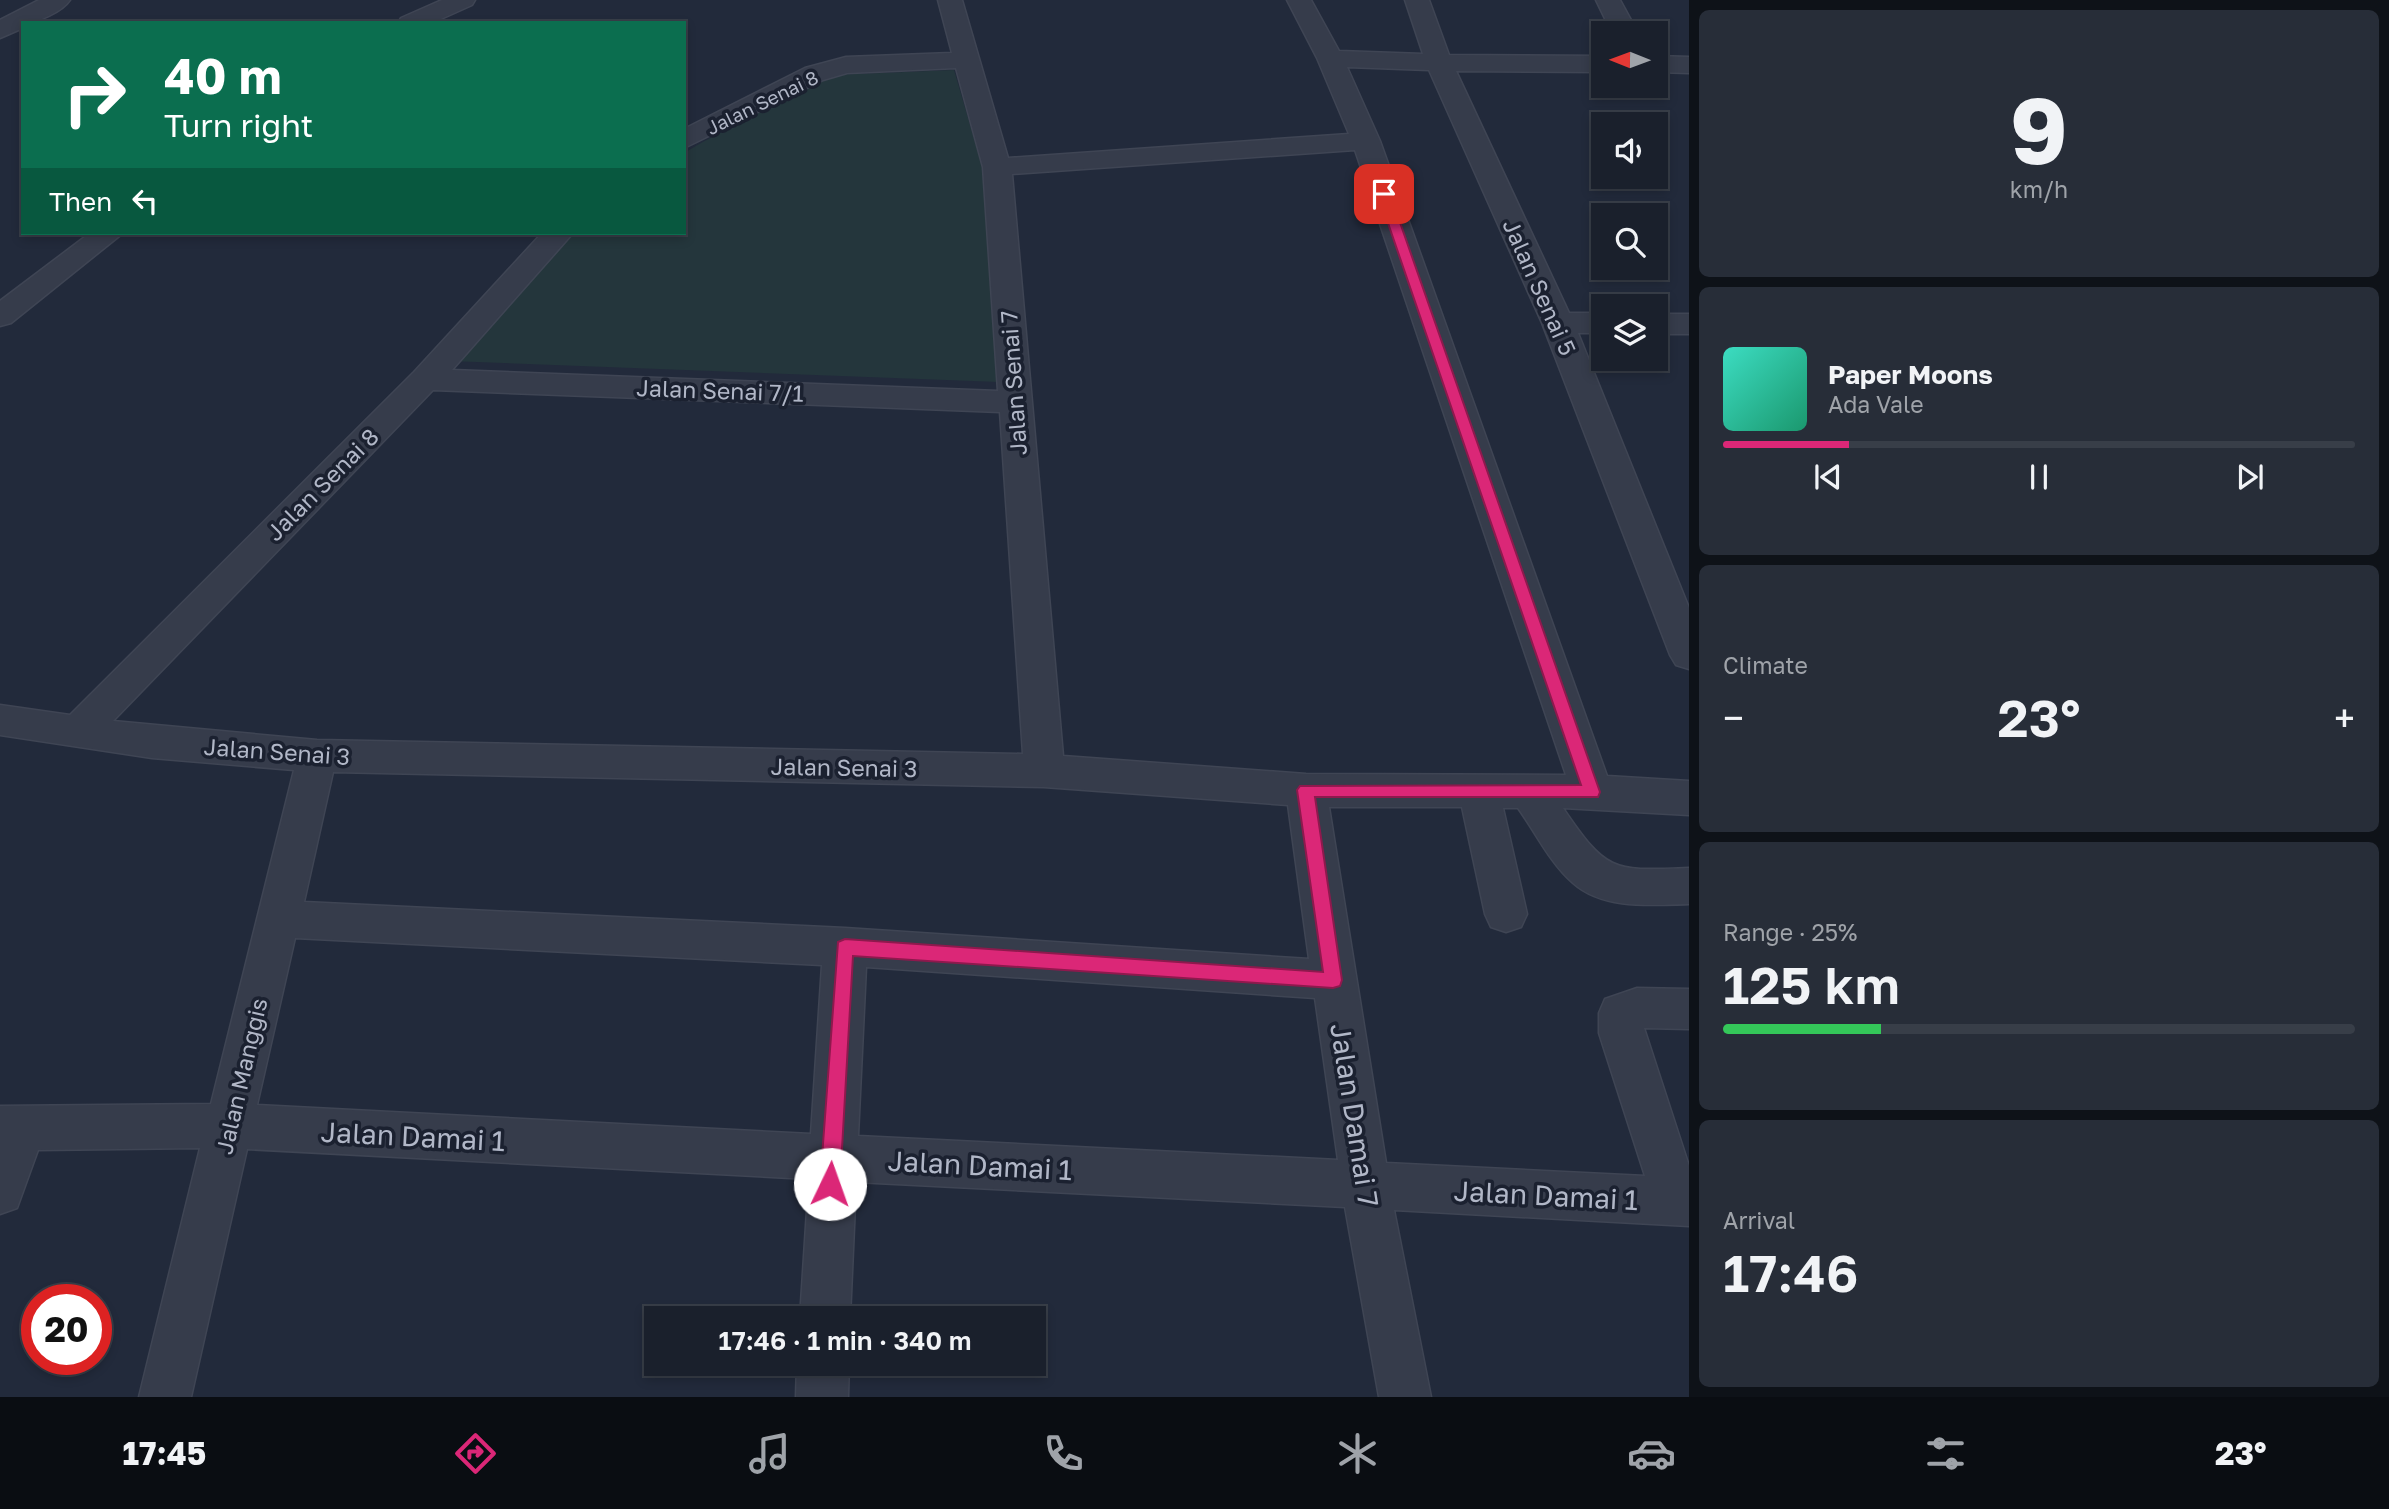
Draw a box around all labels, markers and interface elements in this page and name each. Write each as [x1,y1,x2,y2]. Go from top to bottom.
north arrow [1591,21,1668,98]
map controls [1591,21,1668,371]
text: 40 m [164,46,282,105]
icon: right [49,49,140,140]
street label: Jalan Senai 8 [702,65,822,139]
text: 9 [2010,75,2068,184]
text: Turn right [164,106,313,144]
button: sound [1591,112,1668,189]
pin [1354,164,1414,224]
icon: arrive [1365,175,1403,213]
text: km/h [2010,175,2068,203]
icon: left [126,182,164,220]
text: Then [49,186,112,217]
button: search [1591,203,1668,280]
street label: Jalan Senai 5 [1497,214,1583,360]
button: layers [1591,294,1668,371]
street label: Jalan Senai 7 [994,310,1032,456]
text: Paper Moons [1828,359,1993,390]
street label: Jalan Senai 7/1 [636,373,804,407]
text: Ada Vale [1828,390,1924,418]
street label: Jalan Senai 8 [260,422,384,546]
icon: previous [1809,458,1847,496]
icon: pause [2020,458,2058,496]
icon: next [2231,458,2269,496]
text: Climate [1723,651,1808,679]
text: 23° [1998,686,2080,748]
text: − [1723,695,1744,740]
text: + [2334,695,2355,740]
street label: Jalan Senai 3 [203,732,351,770]
street label: Jalan Senai 3 [770,752,918,782]
text: Range · 25% [1723,918,1857,946]
text: 125 km [1723,953,1900,1015]
street label: Jalan Manggis [209,995,273,1157]
street label: Jalan Damai 7 [1324,1021,1386,1209]
street label: Jalan Damai 1 [320,1115,506,1157]
street label: Jalan Damai 1 [887,1144,1073,1186]
position arrow [793,1147,867,1221]
street label: Jalan Damai 1 [1453,1174,1639,1216]
text: Arrival [1723,1206,1795,1234]
text: 17:46 [1723,1241,1859,1303]
speed limit sign: 20 [21,1284,112,1375]
text: 17:46 · 1 min · 340 m [719,1325,971,1356]
icon: directions [451,1429,500,1478]
icon: music [745,1429,794,1478]
icon: phone [1039,1429,1088,1478]
icon: climate [1333,1429,1382,1478]
icon: car [1627,1429,1676,1478]
icon: filters [1921,1429,1970,1478]
text: 17:45 [122,1434,206,1472]
text: 23° [2215,1434,2266,1472]

